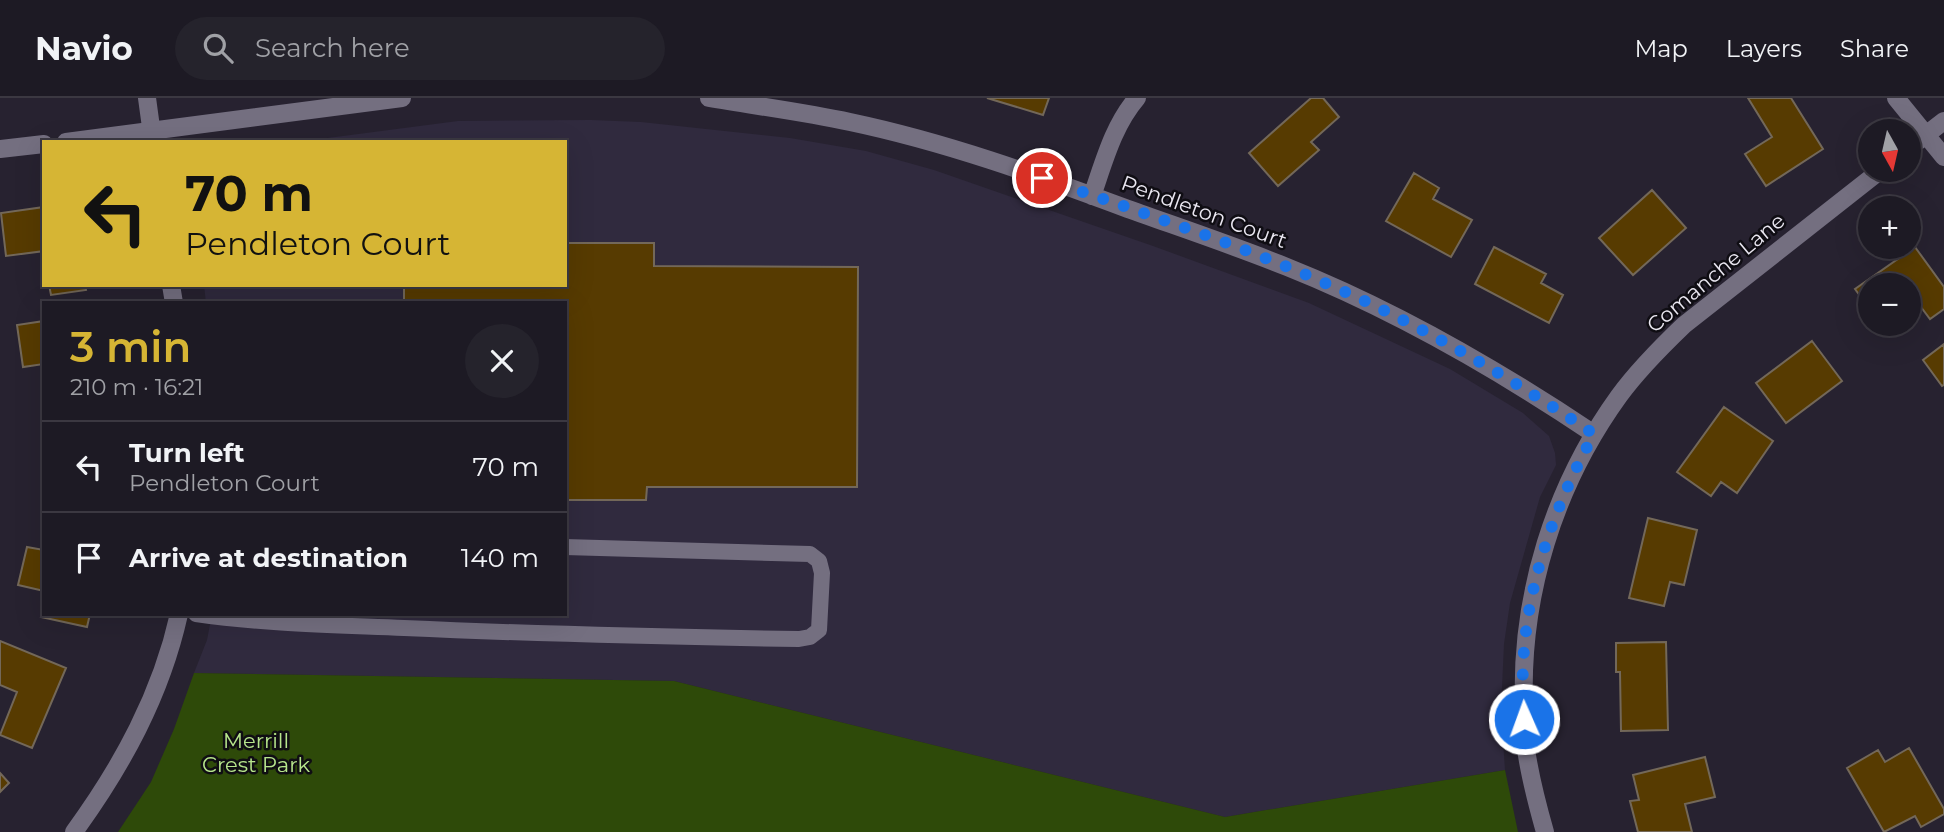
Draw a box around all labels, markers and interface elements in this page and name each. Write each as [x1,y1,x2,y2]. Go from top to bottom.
search box [175,17,665,80]
text: Navio [35,28,133,68]
icon: search [199,29,237,67]
text: Search here [255,32,410,64]
text: Map [1634,34,1688,63]
text: Layers [1726,34,1802,63]
text: Share [1840,34,1909,63]
north arrow [1858,119,1922,182]
map controls [1858,119,1921,336]
pin [1012,148,1072,208]
icon: arrive [1023,159,1061,197]
text: 70 m [185,164,313,223]
icon: left [70,168,161,259]
street label: Pendleton Court [1118,170,1290,253]
button: + [1858,196,1921,259]
street label: Comanche Lane [1642,208,1790,338]
text: Pendleton Court [185,224,450,263]
button: − [1858,273,1921,336]
text: 3 min [70,321,191,373]
button: close [465,324,539,398]
text: 210 m · 16:21 [70,373,203,401]
text: Turn left [129,437,245,469]
icon: left [70,448,108,486]
text: 70 m [473,451,539,483]
text: Pendleton Court [129,469,320,497]
icon: arrive [70,539,108,577]
text: Arrive at destination [129,542,408,574]
text: 140 m [461,542,539,574]
position arrow [1487,682,1561,756]
park label: Merrill Crest Park [202,728,310,777]

